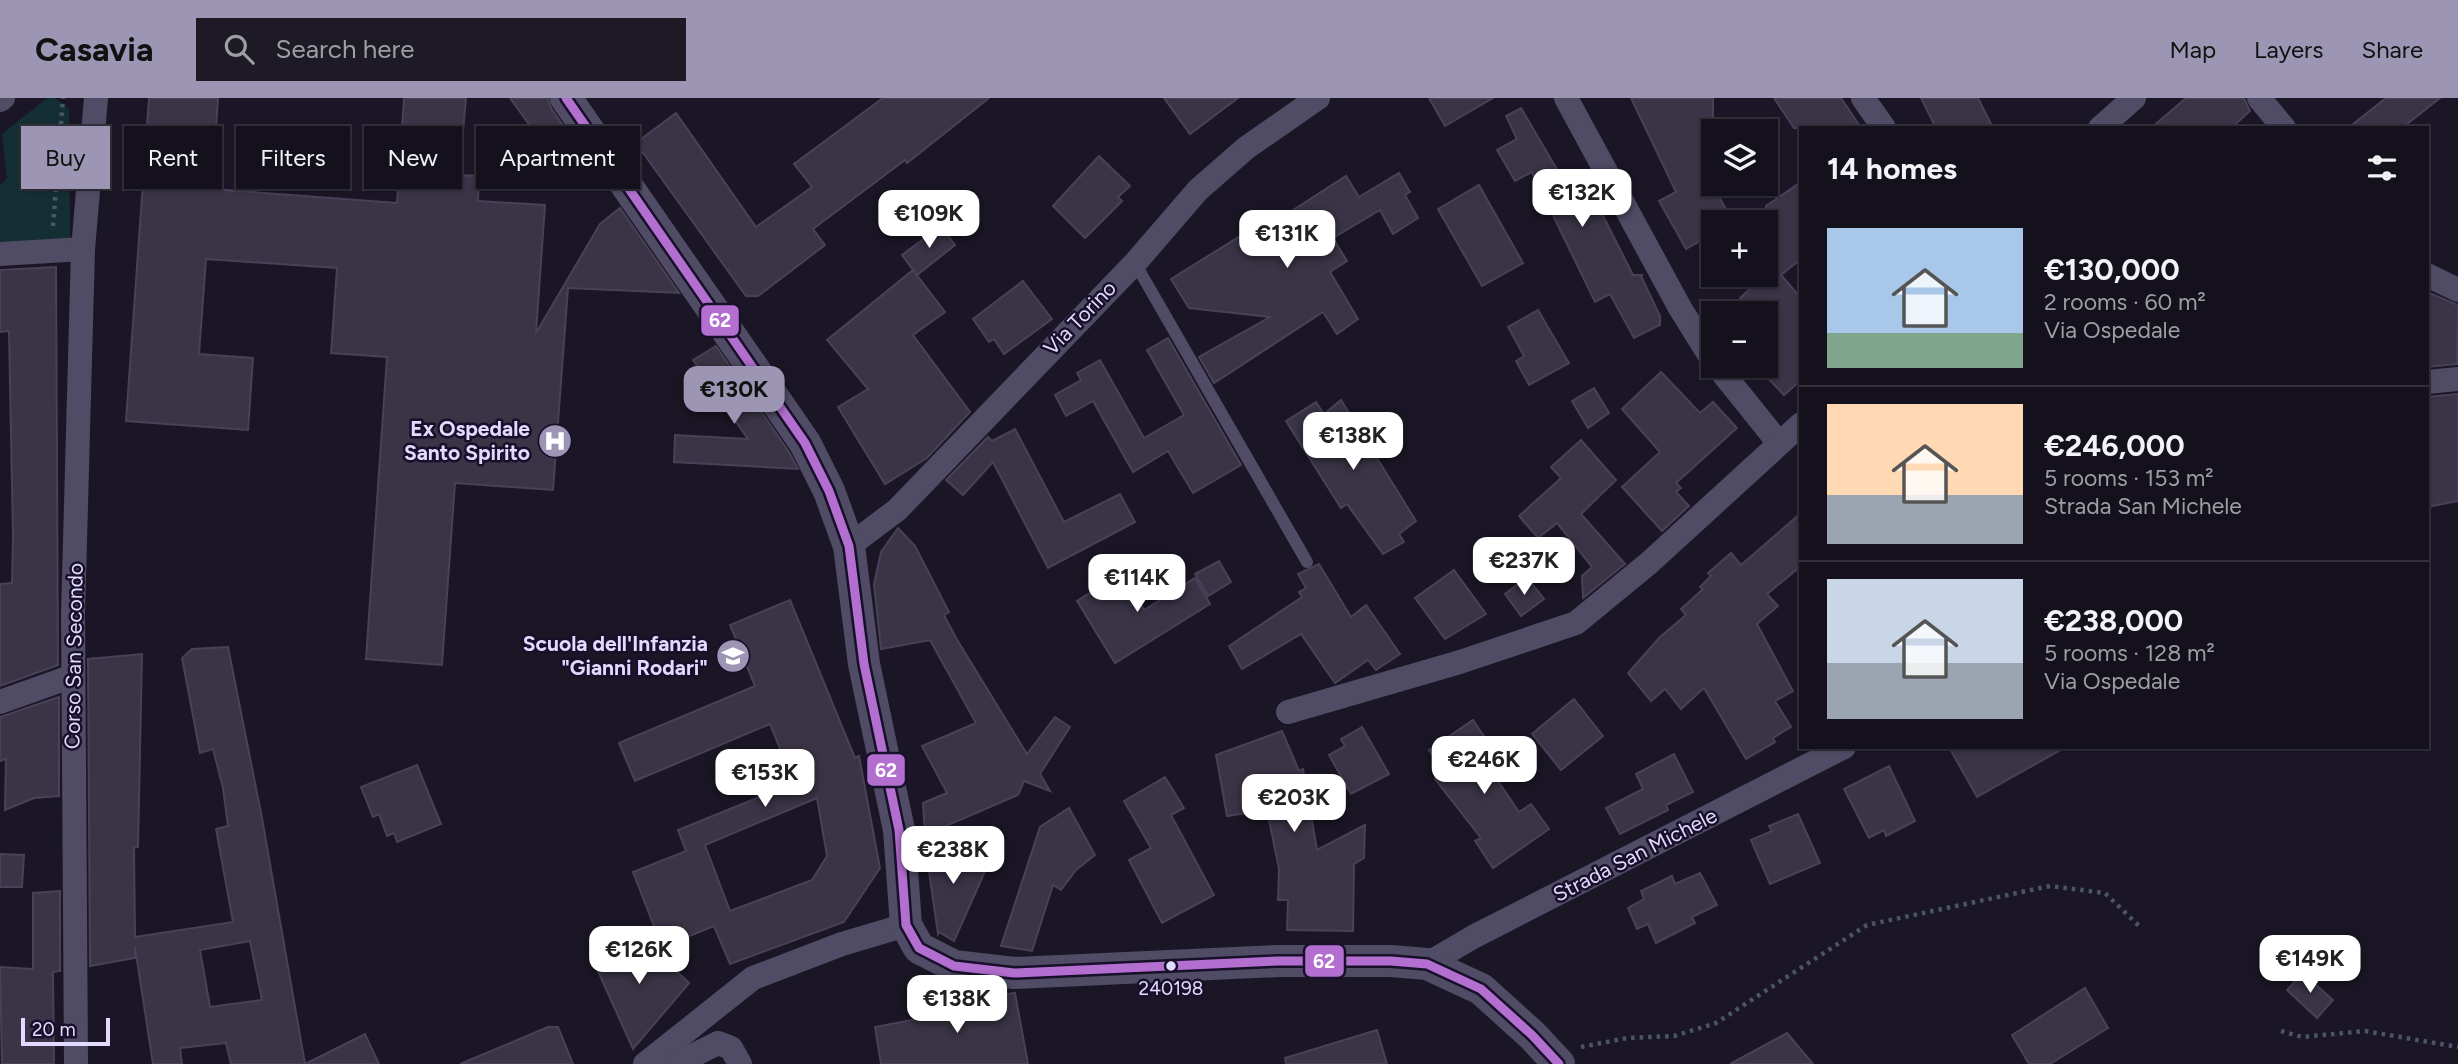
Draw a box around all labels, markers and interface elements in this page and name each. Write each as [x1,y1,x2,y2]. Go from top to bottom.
search box [196,18,686,81]
text: Casavia [35,30,154,69]
icon: search [220,30,258,68]
text: Search here [276,33,415,65]
text: Map [2169,35,2216,64]
text: Layers [2254,35,2323,64]
text: Share [2361,35,2423,64]
map controls [1701,119,1778,378]
button: layers [1701,119,1778,196]
chip: Buy [21,126,110,189]
chip: Rent [124,126,222,189]
chip: Filters [236,126,350,189]
chip: New [364,126,462,189]
chip: Apartment [476,126,640,189]
icon: filters [2363,149,2401,187]
text: 14 homes [1827,150,1957,187]
pin: €132K [1533,170,1631,229]
text: €132K [1548,178,1616,206]
pin: €109K [880,190,978,250]
text: €109K [894,199,964,227]
button: + [1701,210,1778,287]
pin: €131K [1238,211,1336,270]
text: €131K [1255,219,1319,247]
text: €130,000 [2044,251,2180,288]
icon: home [1883,256,1967,340]
street label: Via Torino [1038,275,1121,360]
text: 2 rooms · 60 m² [2044,288,2206,316]
button: − [1701,301,1778,378]
line badge: 62 [700,304,740,337]
text: 62 [709,309,731,332]
text: Via Ospedale [2044,316,2180,344]
pin: €130K [685,366,783,426]
text: €130K [700,375,768,403]
pin: €138K [1304,412,1402,472]
place label: Ex Ospedale Santo Spirito [404,416,530,465]
text: €138K [1319,421,1387,449]
hospital icon: Ex Ospedale Santo Spirito [536,422,574,460]
text: €246,000 [2044,427,2185,464]
icon: home [1883,432,1967,516]
text: 5 rooms · 153 m² [2044,464,2214,492]
text: Strada San Michele [2044,492,2242,520]
pin: €237K [1475,538,1573,597]
text: €237K [1489,546,1559,574]
pin: €114K [1088,554,1186,614]
street label: Corso San Secondo [59,563,88,749]
text: €114K [1104,563,1170,591]
text: €238,000 [2044,602,2183,639]
icon: home [1883,607,1967,691]
place label: Scuola dell'Infanzia "Gianni Rodari" [523,631,708,680]
school or university icon: Scuola dell'Infanzia "Gianni Rodari" [714,637,752,675]
text: 5 rooms · 128 m² [2044,639,2215,667]
text: Via Ospedale [2044,667,2180,695]
pin: €246K [1435,736,1533,796]
text: €246K [1448,745,1520,773]
pin: €153K [716,750,814,809]
line badge: 62 [866,753,906,787]
text: €153K [731,758,799,786]
text: 62 [875,759,897,782]
pin: €203K [1245,774,1343,834]
text: €203K [1258,783,1330,811]
street label: Strada San Michele [1549,802,1721,907]
pin: €238K [904,826,1002,886]
text: €238K [917,835,989,863]
pin: €126K [590,926,688,986]
text: €126K [605,935,673,963]
pin: €149K [2261,936,2359,995]
line badge: 62 [1304,944,1345,978]
text: €149K [2276,944,2344,972]
text: 62 [1313,950,1335,973]
marker: 240198 [1164,959,1178,973]
pin: €138K [908,976,1006,1035]
place label: 240198 [1139,977,1203,1000]
text: €138K [923,984,991,1012]
scale bar [21,1015,110,1047]
text: 20 m [32,1018,76,1041]

